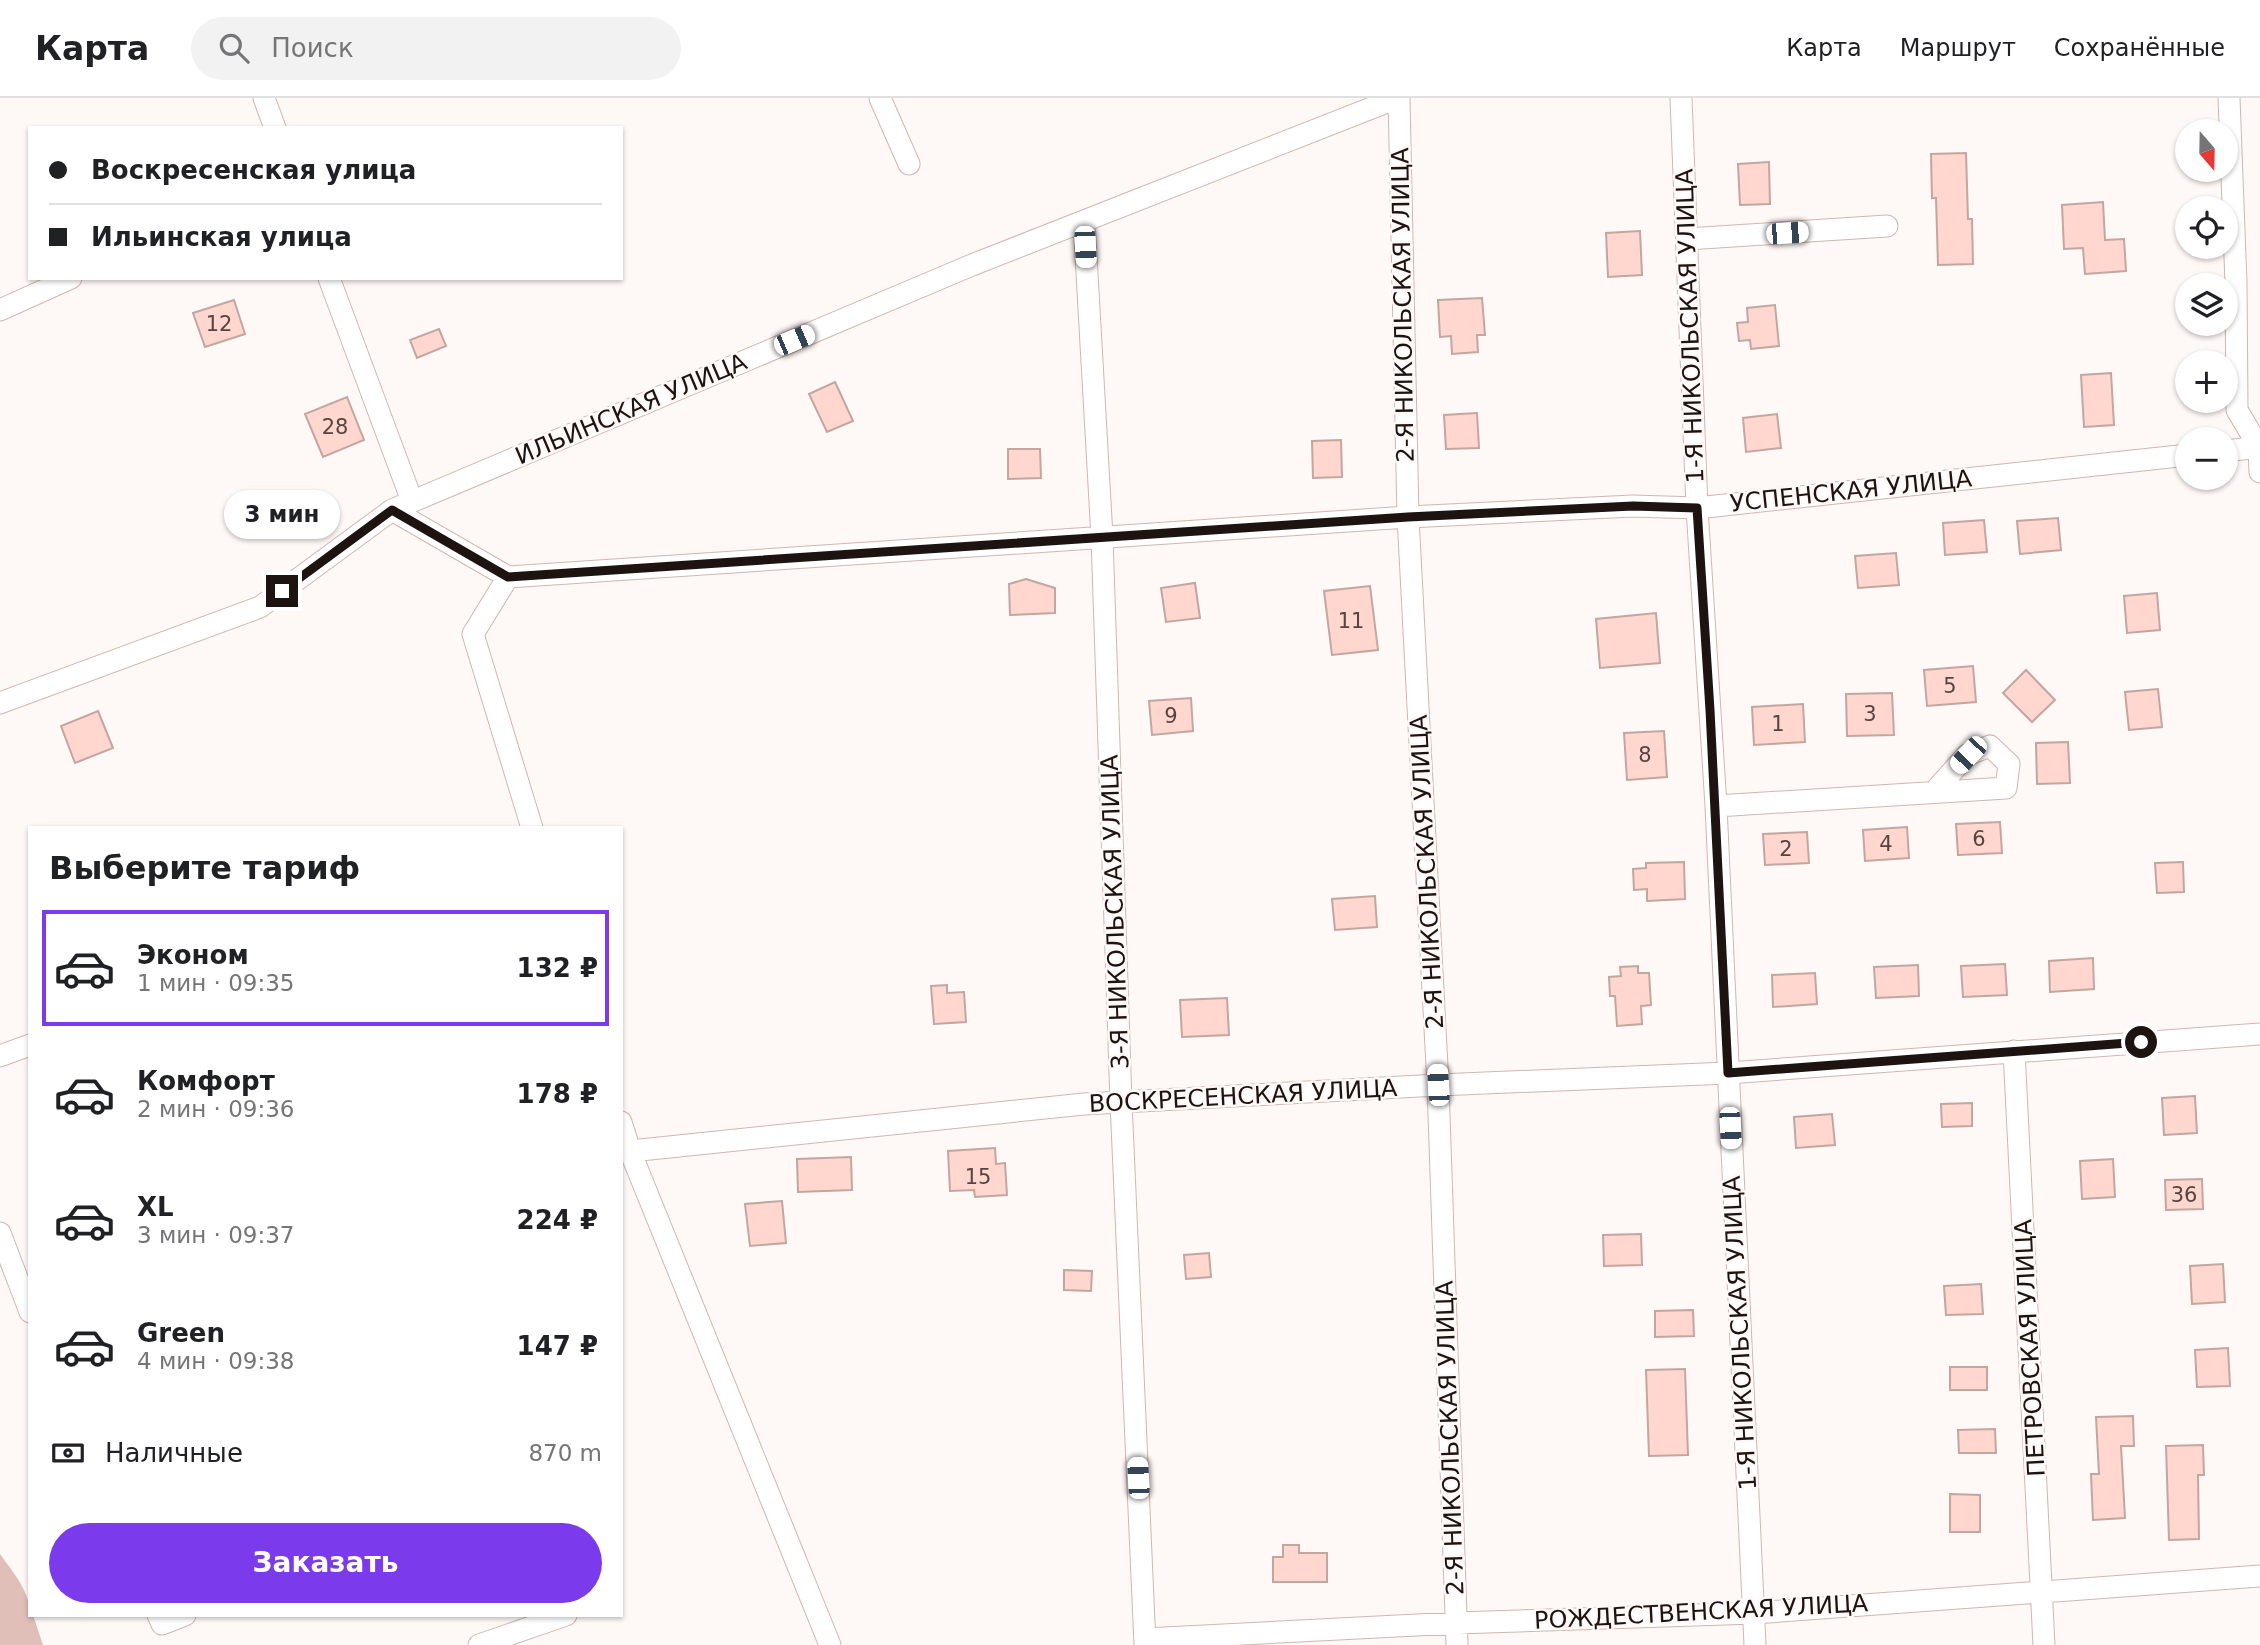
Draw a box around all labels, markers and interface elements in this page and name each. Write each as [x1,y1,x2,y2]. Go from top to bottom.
search box [191,17,681,80]
text: Карта [35,29,149,68]
icon: search [215,29,253,67]
text: Поиск [271,33,354,63]
text: Карта [1786,34,1862,62]
text: Маршрут [1900,34,2016,62]
text: Сохранённые [2054,34,2225,62]
north arrow [2175,119,2238,182]
map controls [2175,119,2238,490]
street label: 2-Я НИКОЛЬСКАЯ УЛИЦА [1386,147,1420,463]
text: Воскресенская улица [91,155,416,185]
street label: 1-Я НИКОЛЬСКАЯ УЛИЦА [1670,168,1709,484]
button: locate [2175,196,2238,259]
car [1766,221,1809,245]
text: Ильинская улица [91,222,352,252]
car [1074,225,1097,269]
button: layers [2175,273,2238,336]
house number: 12 [206,312,232,336]
car [771,322,818,358]
street label: ИЛЬИНСКАЯ УЛИЦА [511,347,751,470]
button: + [2175,350,2238,413]
house number: 28 [322,415,348,439]
button: − [2175,427,2238,490]
street label: УСПЕНСКАЯ УЛИЦА [1729,464,1974,518]
callout: 3 мин [224,490,340,538]
text: 3 мин [245,501,319,527]
route end [266,575,298,607]
house number: 11 [1338,609,1364,633]
house number: 5 [1943,674,1957,698]
house number: 3 [1863,702,1877,726]
house number: 9 [1164,704,1178,728]
house number: 1 [1771,712,1785,736]
street label: 2-Я НИКОЛЬСКАЯ УЛИЦА [1405,713,1449,1030]
car [1946,732,1991,778]
house number: 8 [1638,743,1652,767]
street label: 3-Я НИКОЛЬСКАЯ УЛИЦА [1095,754,1134,1070]
house number: 6 [1972,827,1986,851]
house number: 4 [1879,832,1893,856]
house number: 2 [1779,837,1793,861]
text: Выберите тариф [49,849,360,887]
icon: car [53,937,116,1000]
text: Эконом [137,940,249,970]
text: 132 ₽ [517,953,598,983]
text: 1 мин · 09:35 [137,970,295,996]
route start [2125,1026,2157,1058]
icon: car [53,1063,116,1126]
car [1427,1063,1450,1107]
text: Комфорт [137,1066,275,1096]
street label: ВОСКРЕСЕНСКАЯ УЛИЦА [1088,1074,1399,1118]
text: 178 ₽ [517,1079,598,1109]
text: 2 мин · 09:36 [137,1096,295,1122]
car [1719,1106,1742,1150]
house number: 15 [965,1165,991,1189]
street label: 1-Я НИКОЛЬСКАЯ УЛИЦА [1718,1174,1762,1491]
house number: 36 [2171,1183,2197,1207]
icon: car [53,1189,116,1252]
text: XL [137,1192,174,1222]
text: 224 ₽ [517,1205,598,1235]
street label: ПЕТРОВСКАЯ УЛИЦА [2009,1218,2051,1478]
text: 3 мин · 09:37 [137,1222,295,1248]
street label: 2-Я НИКОЛЬСКАЯ УЛИЦА [1430,1280,1469,1596]
icon: car [53,1315,116,1378]
text: Green [137,1318,225,1348]
text: 147 ₽ [517,1331,598,1361]
text: 4 мин · 09:38 [137,1348,295,1374]
icon: cash [49,1434,87,1472]
text: Наличные [105,1438,243,1468]
text: 870 m [528,1440,602,1466]
car [1127,1456,1150,1500]
button: Заказать [49,1523,602,1603]
street label: РОЖДЕСТВЕНСКАЯ УЛИЦА [1533,1589,1869,1635]

